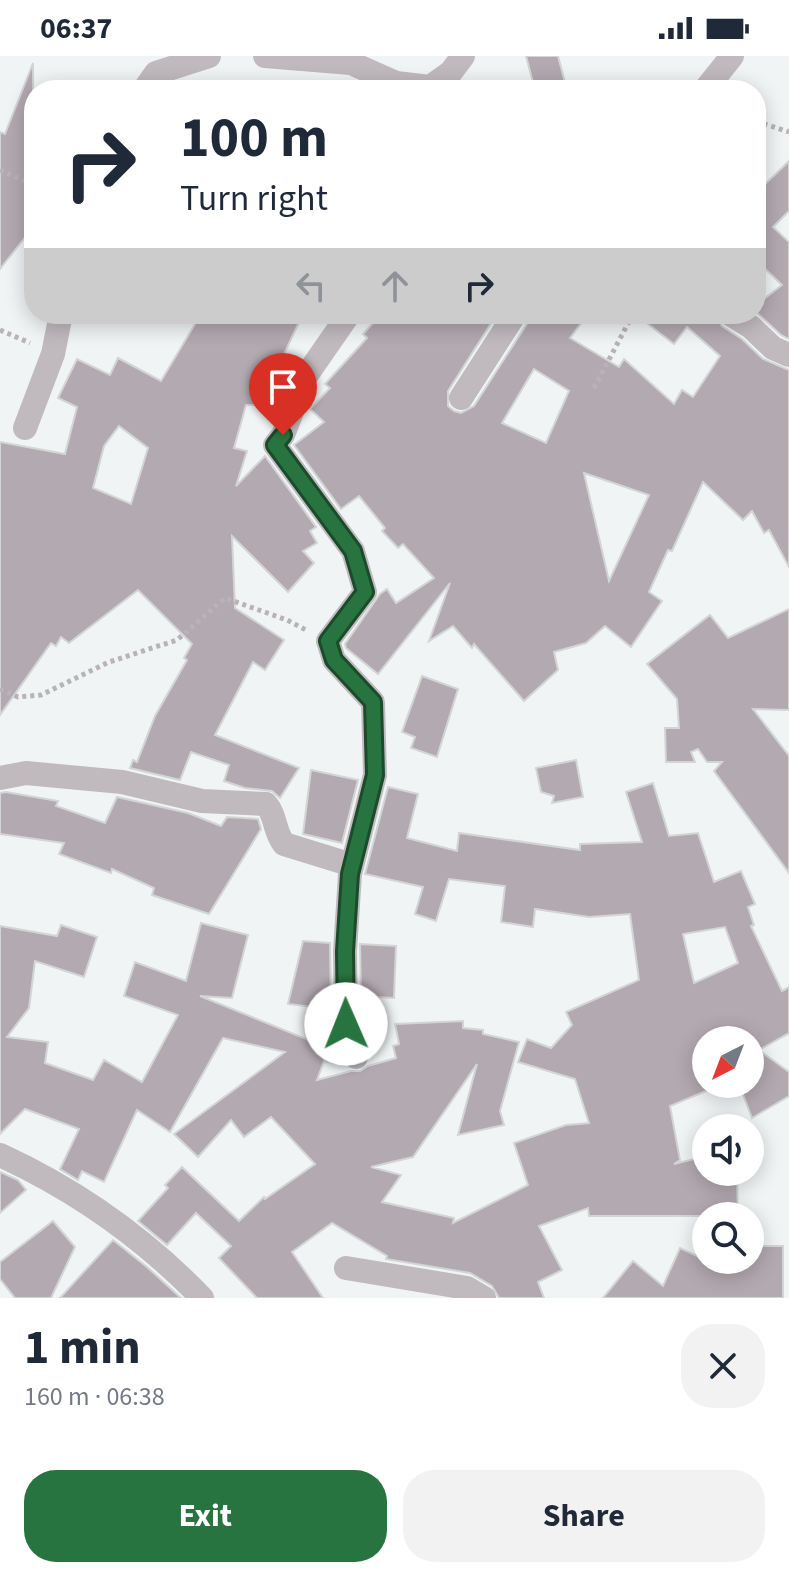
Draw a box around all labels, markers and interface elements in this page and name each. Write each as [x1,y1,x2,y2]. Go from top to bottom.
text: 06:37 [40,7,112,50]
text: 100 m [180,99,328,178]
icon: right [48,112,152,216]
text: Turn right [180,173,328,224]
icon: left [289,264,333,308]
icon: ahead [373,264,417,308]
icon: right [457,264,501,308]
pin [249,353,317,435]
icon: arrive [261,365,305,409]
position arrow [304,982,388,1066]
north arrow [692,1026,764,1098]
map controls [692,1026,764,1274]
button: sound [692,1114,764,1186]
button: search [692,1202,764,1274]
text: 1 min [24,1314,141,1382]
button: close [681,1324,765,1408]
text: 160 m · 06:38 [24,1378,165,1415]
button: Exit [24,1470,387,1562]
button: Share [403,1470,765,1562]

